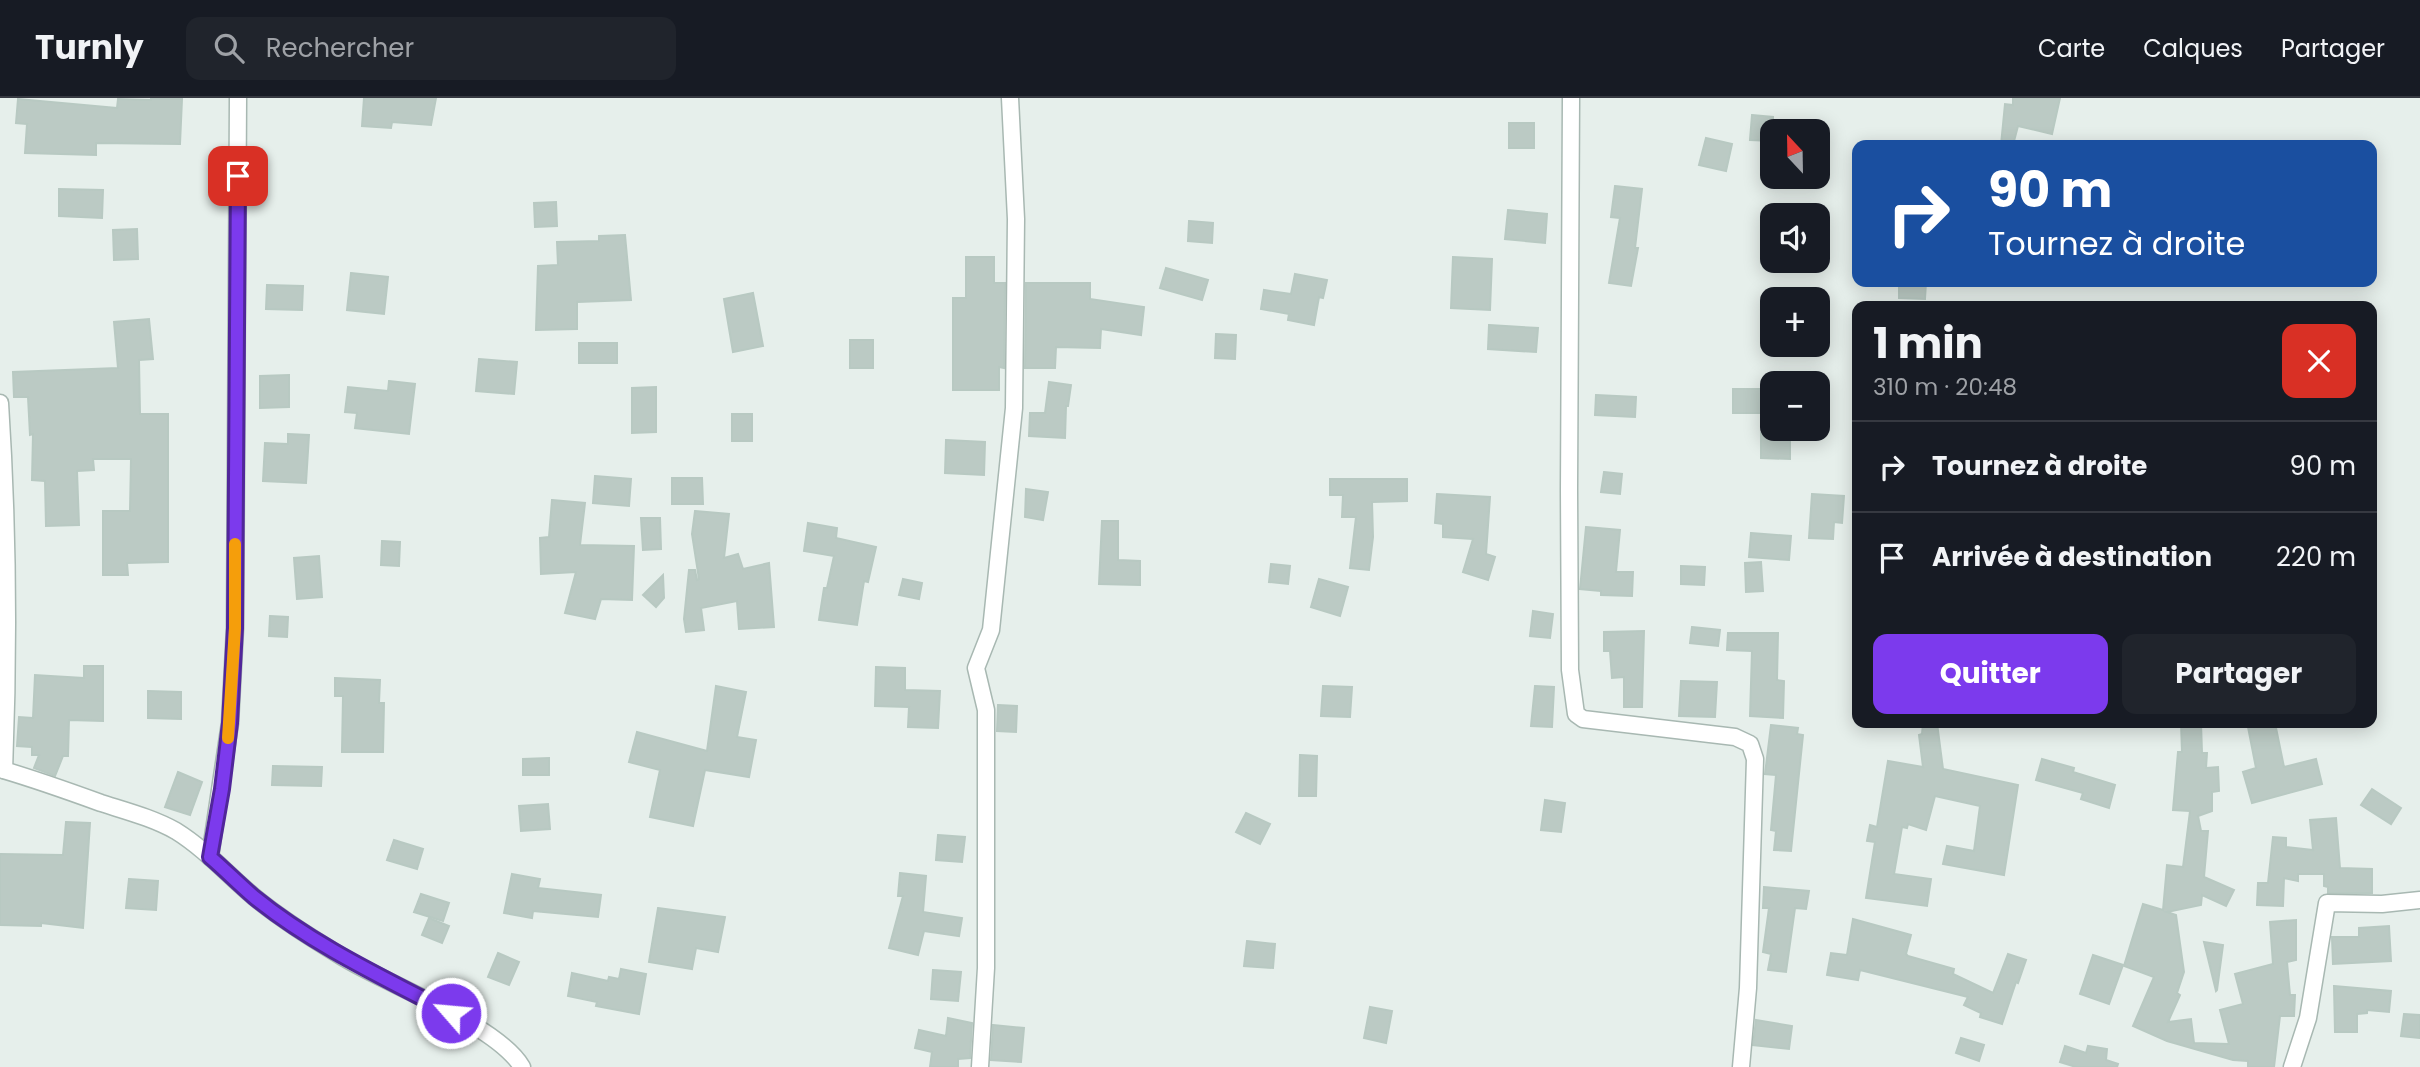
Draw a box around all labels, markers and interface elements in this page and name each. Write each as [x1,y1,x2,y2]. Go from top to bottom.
search box [186,17,676,80]
text: Turnly [35,24,144,71]
icon: search [210,29,248,67]
text: Rechercher [266,30,414,66]
text: Carte [2038,32,2105,65]
text: Calques [2143,32,2243,65]
text: Partager [2281,32,2385,65]
north arrow [1760,119,1830,189]
map controls [1760,119,1830,441]
pin [208,146,268,206]
text: 90 m [1988,156,2112,224]
icon: arrive [219,157,257,195]
icon: right [1873,168,1964,259]
button: sound [1760,203,1830,273]
text: Tournez à droite [1988,221,2245,266]
button: + [1760,287,1830,357]
text: 1 min [1873,314,1983,373]
button: close [2282,324,2356,398]
button: − [1760,371,1830,441]
text: 310 m · 20:48 [1873,371,2017,403]
icon: right [1873,448,1911,486]
text: Tournez à droite [1932,448,2147,484]
text: 90 m [2290,448,2356,484]
icon: arrive [1873,539,1911,577]
text: Arrivée à destination [1932,539,2212,575]
text: 220 m [2276,539,2356,575]
button: Quitter [1873,634,2108,714]
button: Partager [2122,634,2356,714]
position arrow [414,976,488,1050]

